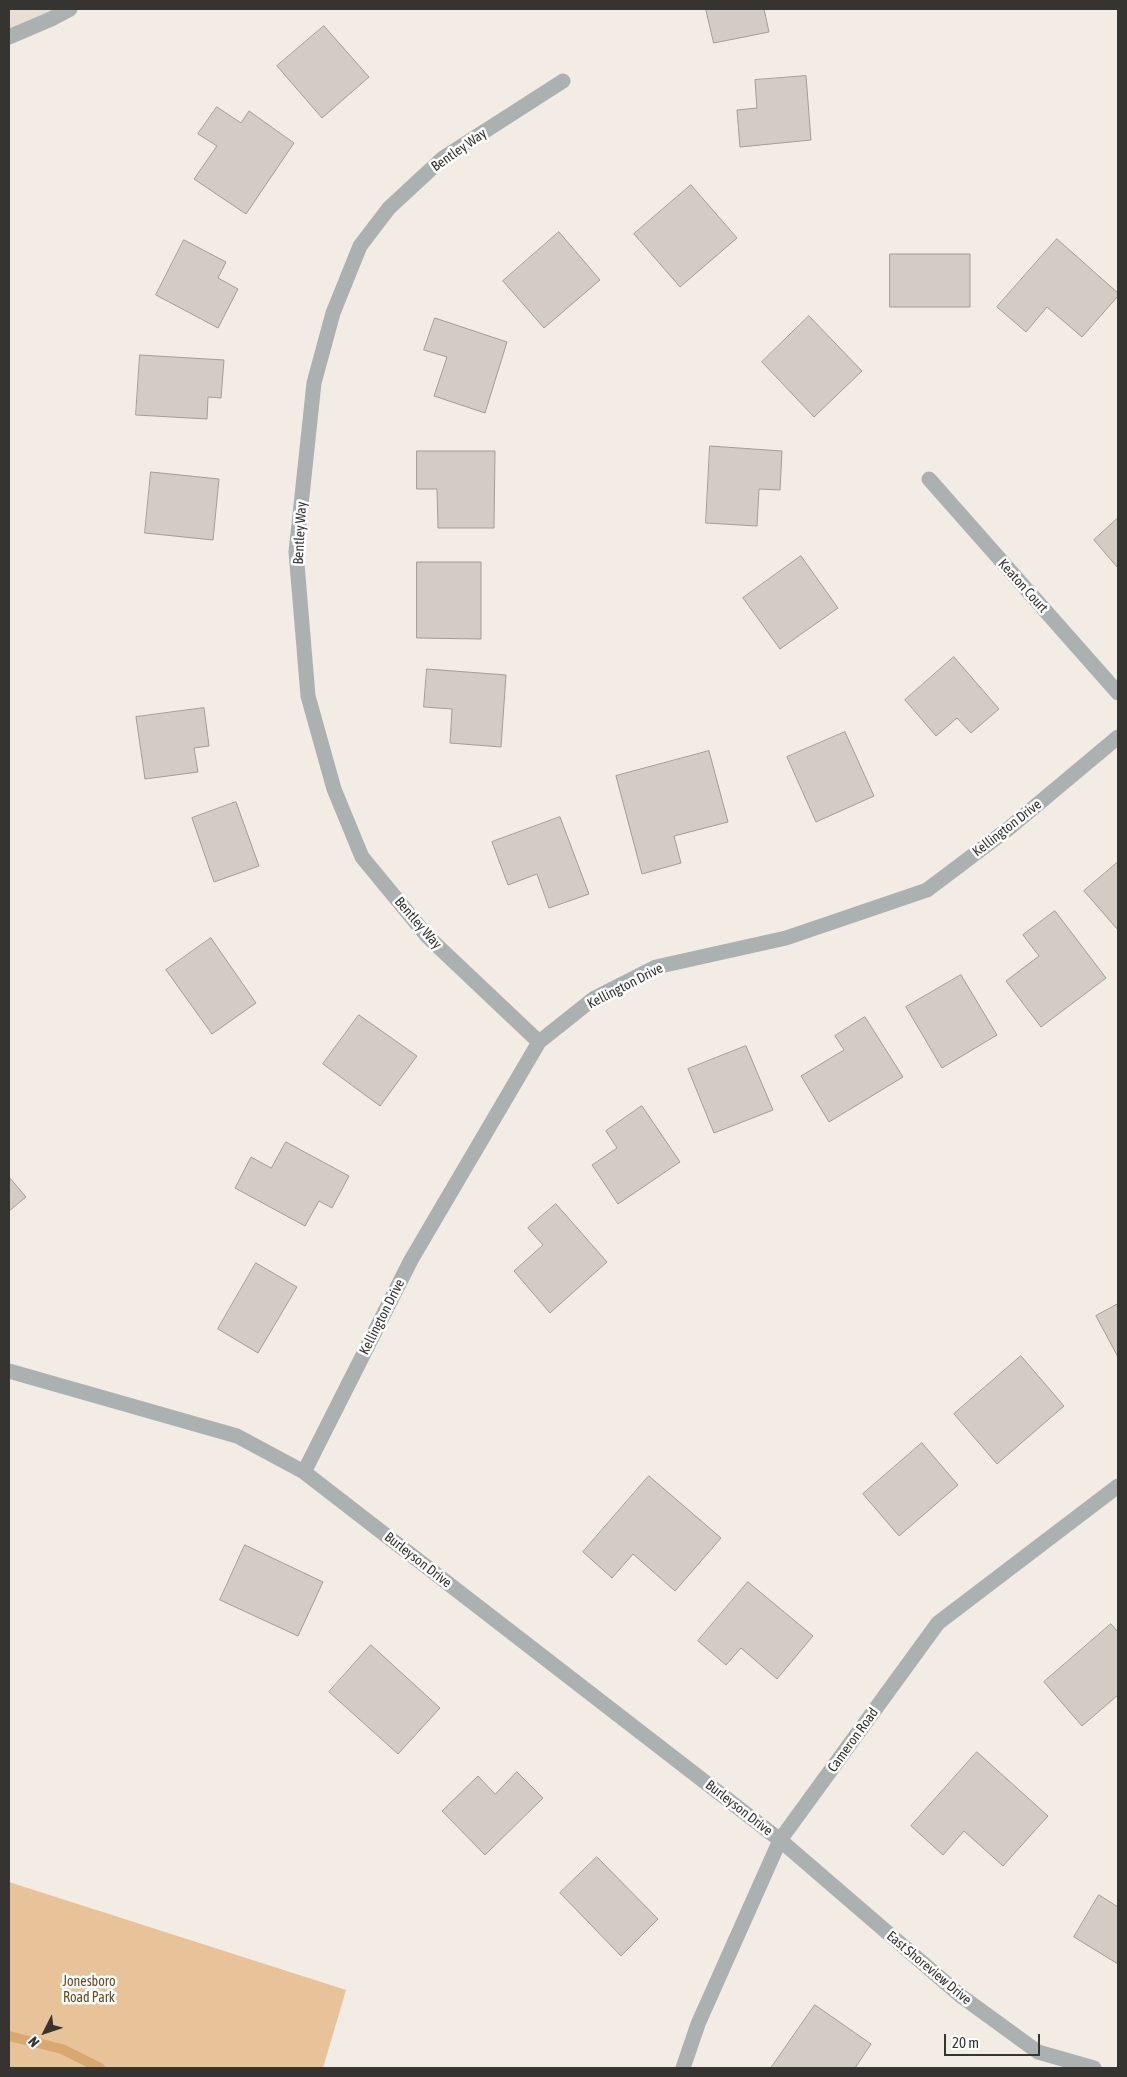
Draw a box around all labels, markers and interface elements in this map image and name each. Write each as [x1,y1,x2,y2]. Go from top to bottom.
street label: Bentley Way [428,125,490,175]
street label: Bentley Way [290,501,310,565]
street label: Keaton Court [995,556,1051,616]
street label: Kellington Drive [969,796,1045,860]
street label: Bentley Way [391,894,445,952]
street label: Kellington Drive [584,960,666,1012]
street label: Kellington Drive [356,1276,408,1358]
street label: Burleyson Drive [381,1529,455,1591]
street label: Cameron Road [824,1705,882,1775]
street label: Burleyson Drive [702,1777,776,1839]
street label: East Shoreview Drive [883,1928,975,2008]
park label: Jonesboro Road Park [62,1974,116,2006]
north arrow [20,2007,70,2057]
scale bar [947,2024,1043,2056]
text: N [25,2033,42,2050]
text: 20 m [952,2034,979,2051]

